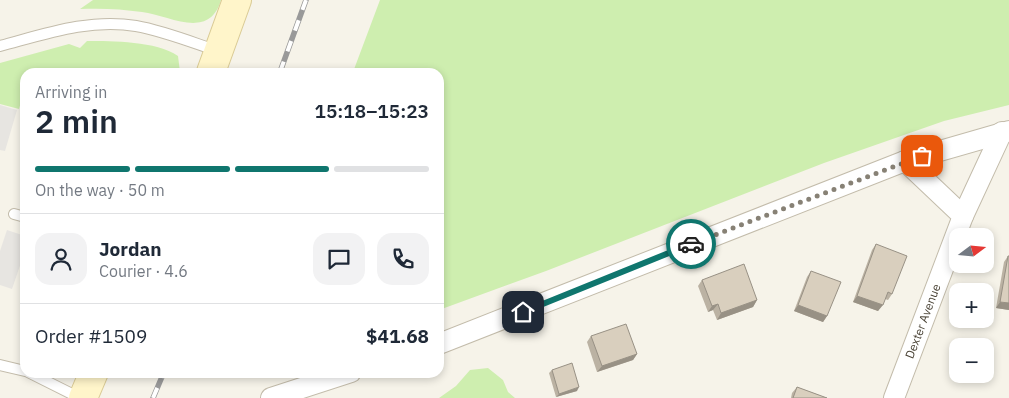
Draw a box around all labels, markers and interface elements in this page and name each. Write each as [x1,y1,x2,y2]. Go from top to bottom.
text: Arriving in [35,82,107,102]
text: 15:18–15:23 [315,99,429,123]
text: 2 min [35,100,118,142]
pin [901,135,943,177]
icon: bag [908,142,936,170]
text: On the way · 50 m [35,180,165,200]
courier [666,219,716,269]
north arrow [949,228,994,272]
map controls [949,228,994,383]
icon: car [677,230,705,258]
button: person [35,233,87,285]
button: chat [313,233,365,285]
button: phone [377,233,429,285]
text: Jordan [99,237,162,261]
text: Courier · 4.6 [99,261,188,281]
street label: Dexter Avenue [902,281,944,361]
button: + [949,283,994,328]
pin [502,291,544,333]
icon: home [509,298,537,326]
text: Order #1509 [35,324,147,348]
text: $41.68 [366,324,429,348]
button: − [949,338,994,383]

